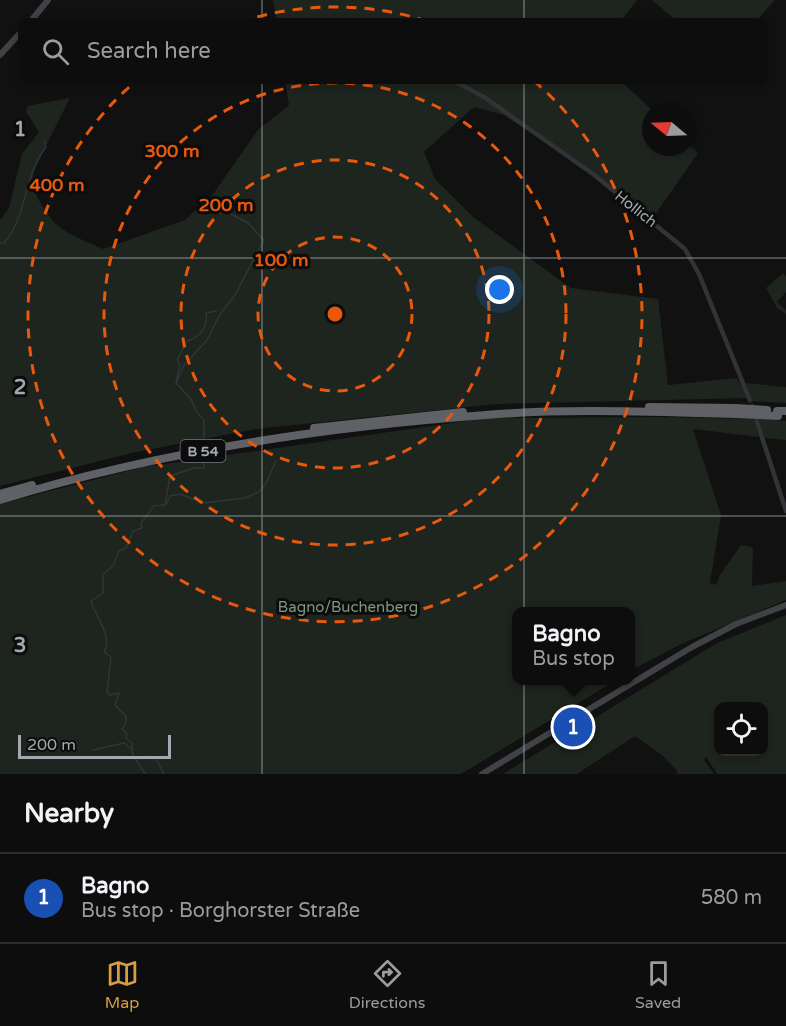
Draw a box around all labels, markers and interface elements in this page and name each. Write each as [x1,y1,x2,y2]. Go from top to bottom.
search box [18,18,768,84]
icon: search [39,35,72,68]
text: Search here [87,38,211,64]
north arrow [642,102,696,156]
text: 1 [14,118,26,142]
text: 300 m [144,140,200,162]
text: 400 m [29,174,85,196]
street label: Hollich [611,187,661,231]
text: 200 m [198,194,254,216]
text: 100 m [253,249,309,271]
your location [485,275,514,304]
centre of rings [325,304,345,324]
text: 2 [14,376,26,400]
road number: B 54 [180,440,226,462]
park label: Bagno/Buchenberg [278,598,418,616]
popup [512,607,635,685]
text: Bagno [532,621,601,647]
text: 3 [14,634,26,658]
text: Bus stop [532,647,615,671]
map controls [714,702,768,756]
button: locate [714,702,768,756]
pin: 1 [554,704,592,750]
scale bar [18,732,171,760]
text: 200 m [27,735,76,755]
text: Nearby [24,798,114,829]
text: Bagno [81,873,149,899]
text: 1 [37,886,50,910]
text: 580 m [701,886,762,910]
text: Bus stop · Borghorster Straße [81,899,360,923]
tab: Map [105,957,139,1013]
tab: Directions [349,957,425,1013]
tab: Saved [635,957,681,1013]

